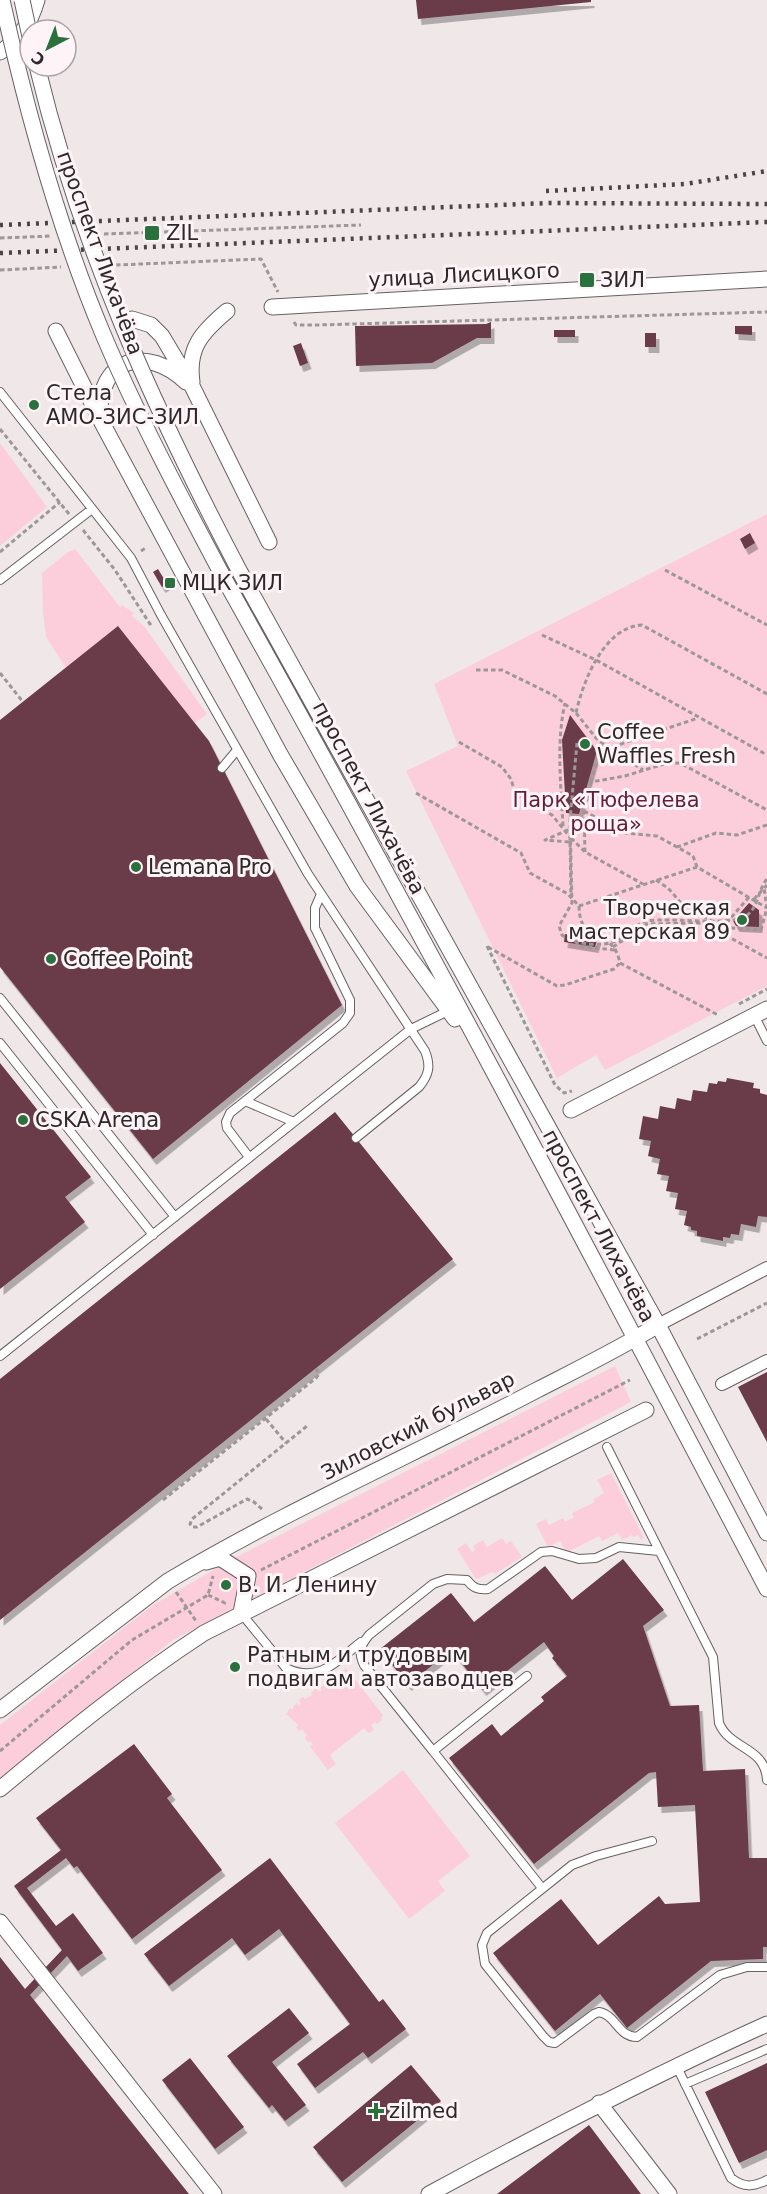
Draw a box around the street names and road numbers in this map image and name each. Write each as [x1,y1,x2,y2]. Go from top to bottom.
street label: проспект Лихачёва [52,148,148,358]
street label: улица Лисицкого [368,258,560,292]
street label: проспект Лихачёва [308,697,430,899]
street label: проспект Лихачёва [538,1125,660,1327]
street label: Зиловский бульвар [317,1367,519,1485]

